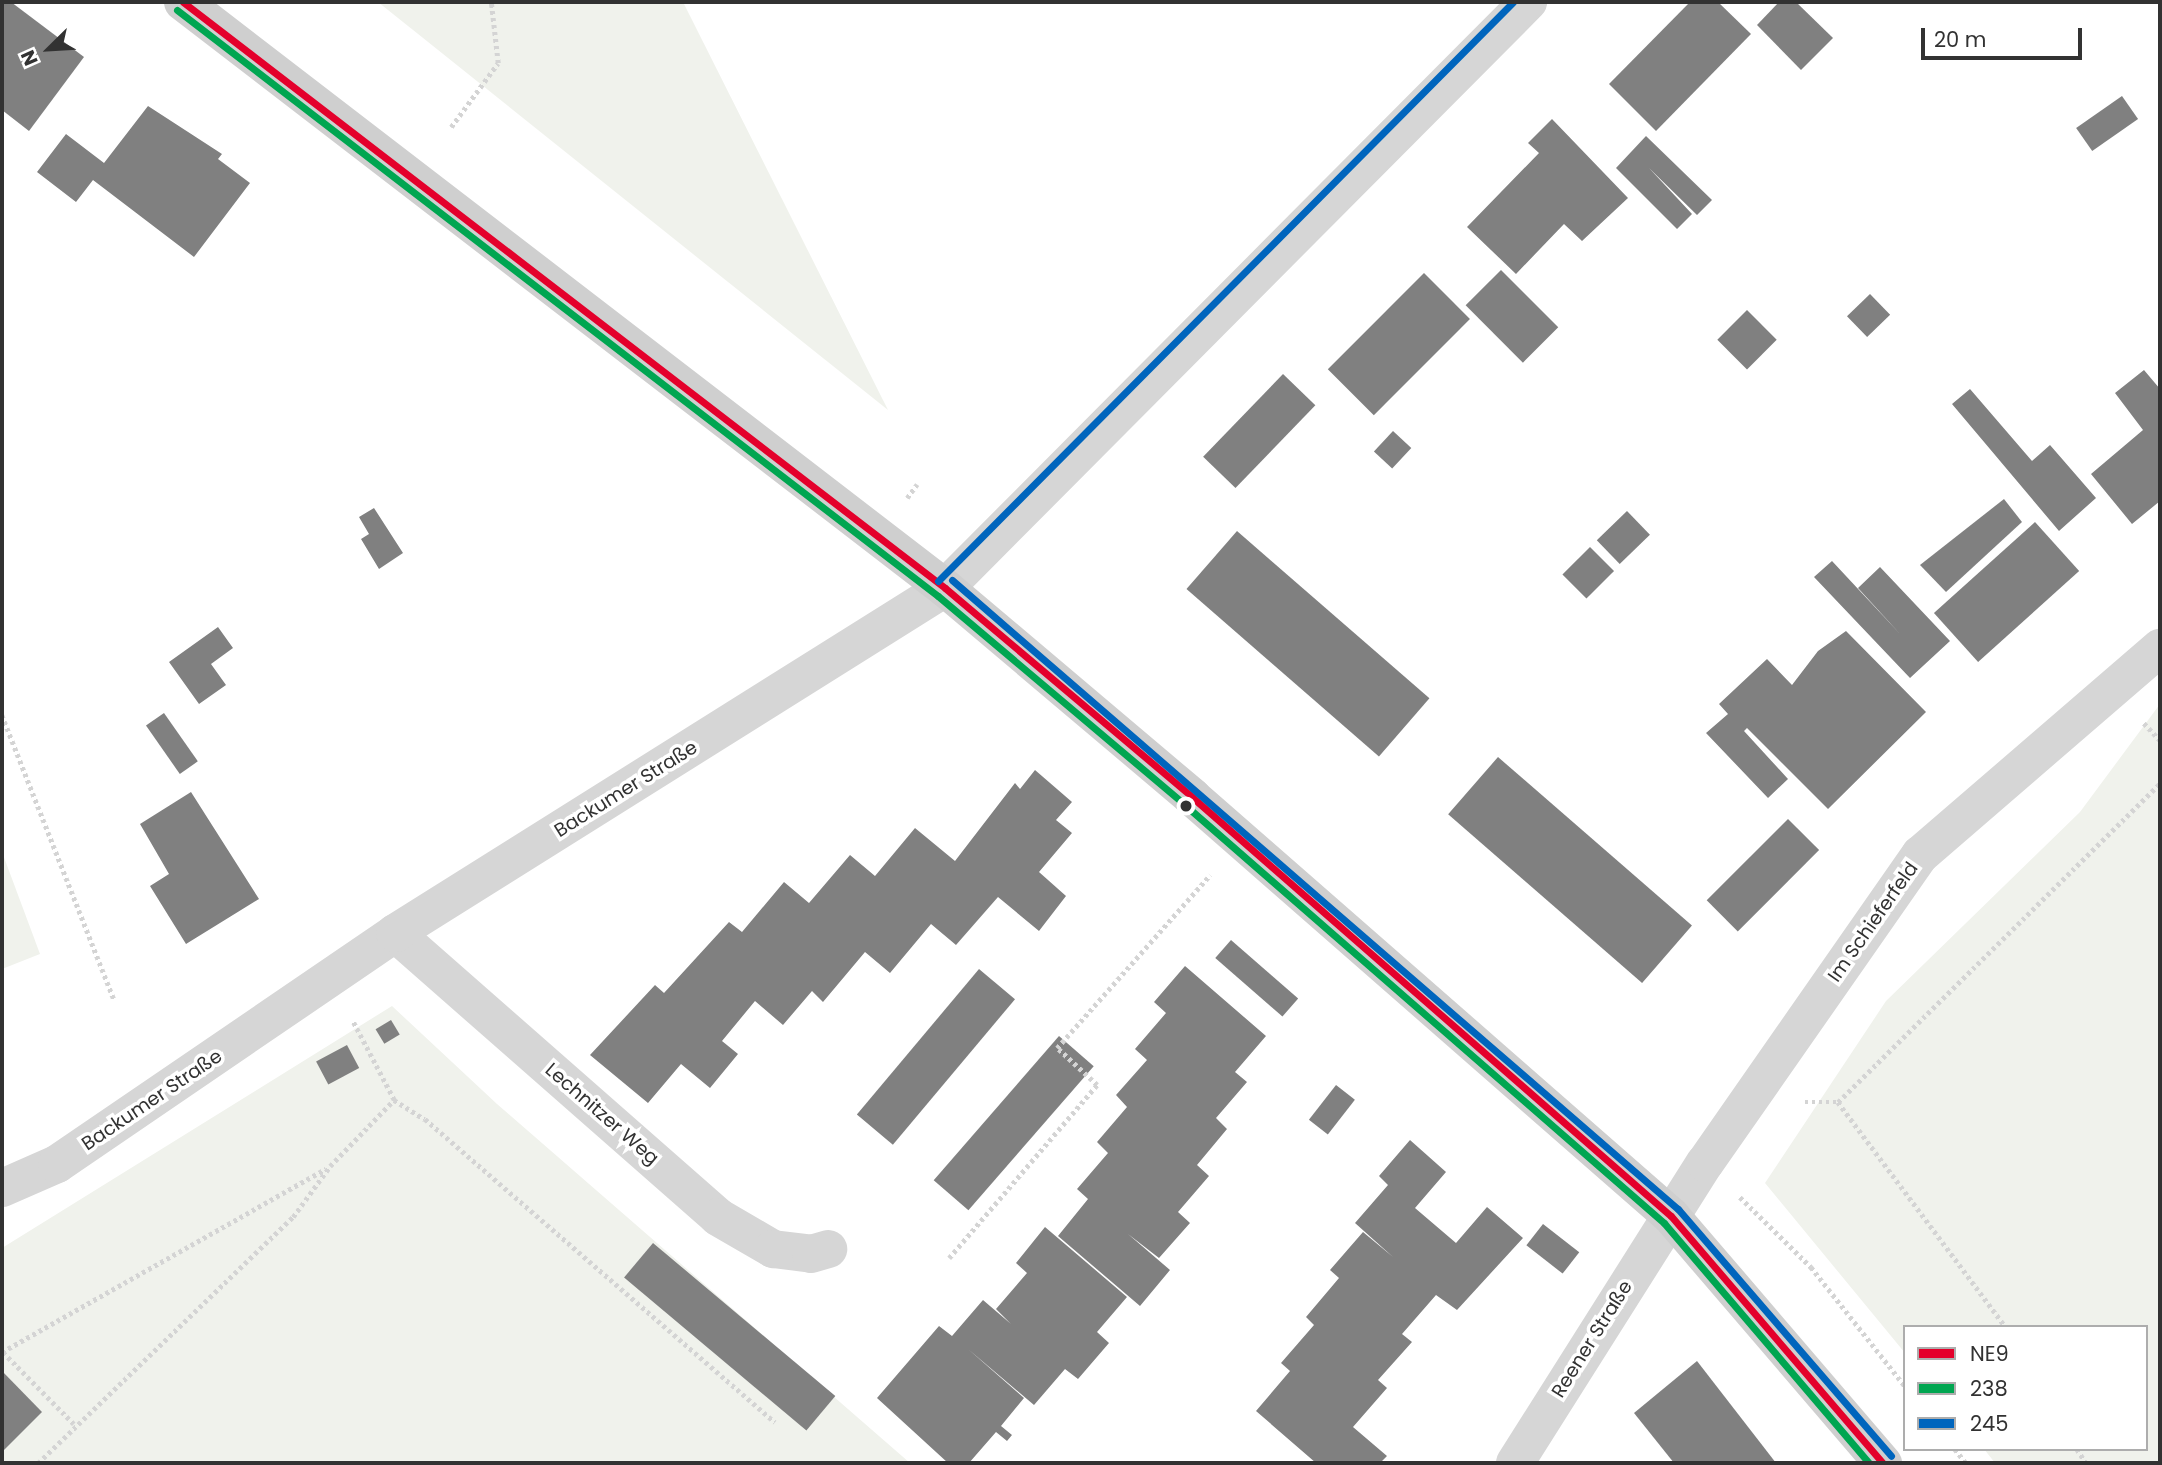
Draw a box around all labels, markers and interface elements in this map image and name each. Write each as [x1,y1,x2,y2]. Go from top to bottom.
north arrow [14,14,84,84]
scale bar [1924,14,2085,58]
text: 20 m [1934,25,1987,54]
text: N [14,46,45,70]
street label: Backumer Straße [550,736,702,842]
unlabelled marker [1179,799,1193,813]
street label: Im Schieferfeld [1823,858,1923,986]
street label: Backumer Straße [78,1045,226,1155]
street label: Lechnitzer Weg [540,1058,664,1170]
street label: Reener Straße [1547,1276,1637,1402]
legend [1903,1325,2148,1451]
text: NE9 [1970,1339,2009,1368]
text: 238 [1970,1374,2008,1403]
text: 245 [1970,1409,2008,1438]

